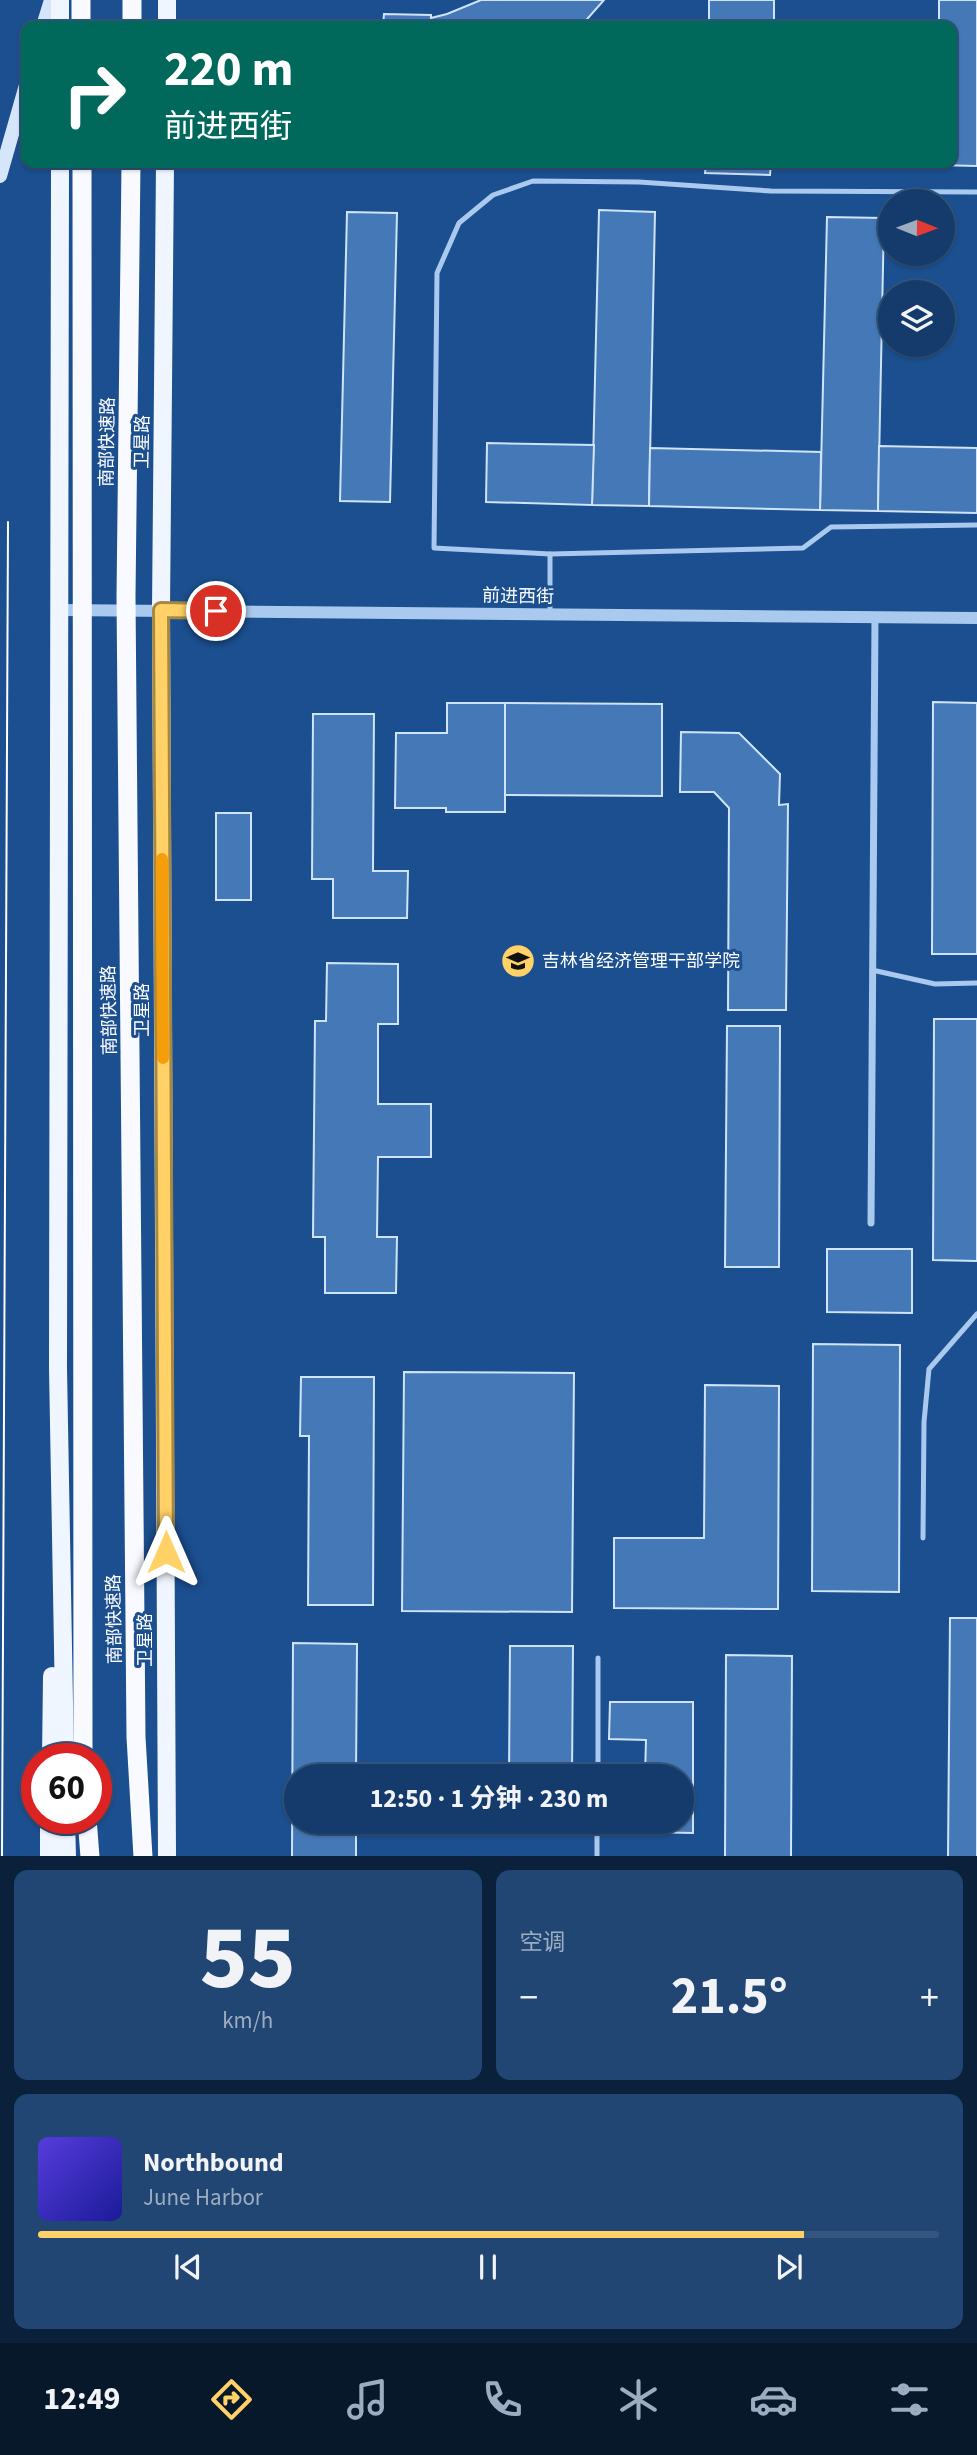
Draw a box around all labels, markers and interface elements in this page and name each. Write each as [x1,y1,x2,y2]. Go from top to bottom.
text: 220 m [164,35,293,105]
icon: right [49,49,140,140]
text: 前进西街 [164,104,292,150]
north arrow [878,189,956,266]
map controls [878,189,955,357]
button: layers [878,280,955,357]
street label: 南部快速路 [94,397,121,487]
street label: 卫星路 [130,415,155,469]
pin [186,581,246,641]
street label: 前进西街 [482,583,554,610]
icon: arrive [197,592,235,630]
school or university icon: 吉林省经济管理干部学院 [499,942,537,980]
place label: 吉林省经济管理干部学院 [542,949,740,974]
street label: 南部快速路 [96,965,123,1055]
street label: 卫星路 [130,983,155,1037]
position arrow [129,1515,203,1589]
street label: 南部快速路 [101,1574,128,1664]
street label: 卫星路 [133,1613,158,1667]
speed limit sign: 60 [21,1743,112,1834]
text: 12:50 · 1 分钟 · 230 m [370,1780,608,1817]
text: 55 [200,1894,296,2023]
text: 空调 [520,1926,566,1959]
text: 21.5° [671,1960,788,2034]
text: − [520,1971,538,2025]
text: + [920,1971,939,2025]
text: km/h [222,2004,273,2037]
text: Northbound [143,2144,284,2181]
text: June Harbor [143,2181,263,2214]
icon: previous [169,2248,207,2286]
icon: pause [469,2248,507,2286]
icon: next [770,2248,808,2286]
icon: directions [207,2375,256,2424]
icon: music [343,2375,392,2424]
icon: phone [478,2375,527,2424]
icon: climate [614,2375,663,2424]
icon: car [749,2375,798,2424]
icon: filters [885,2375,934,2424]
text: 12:49 [43,2376,120,2422]

